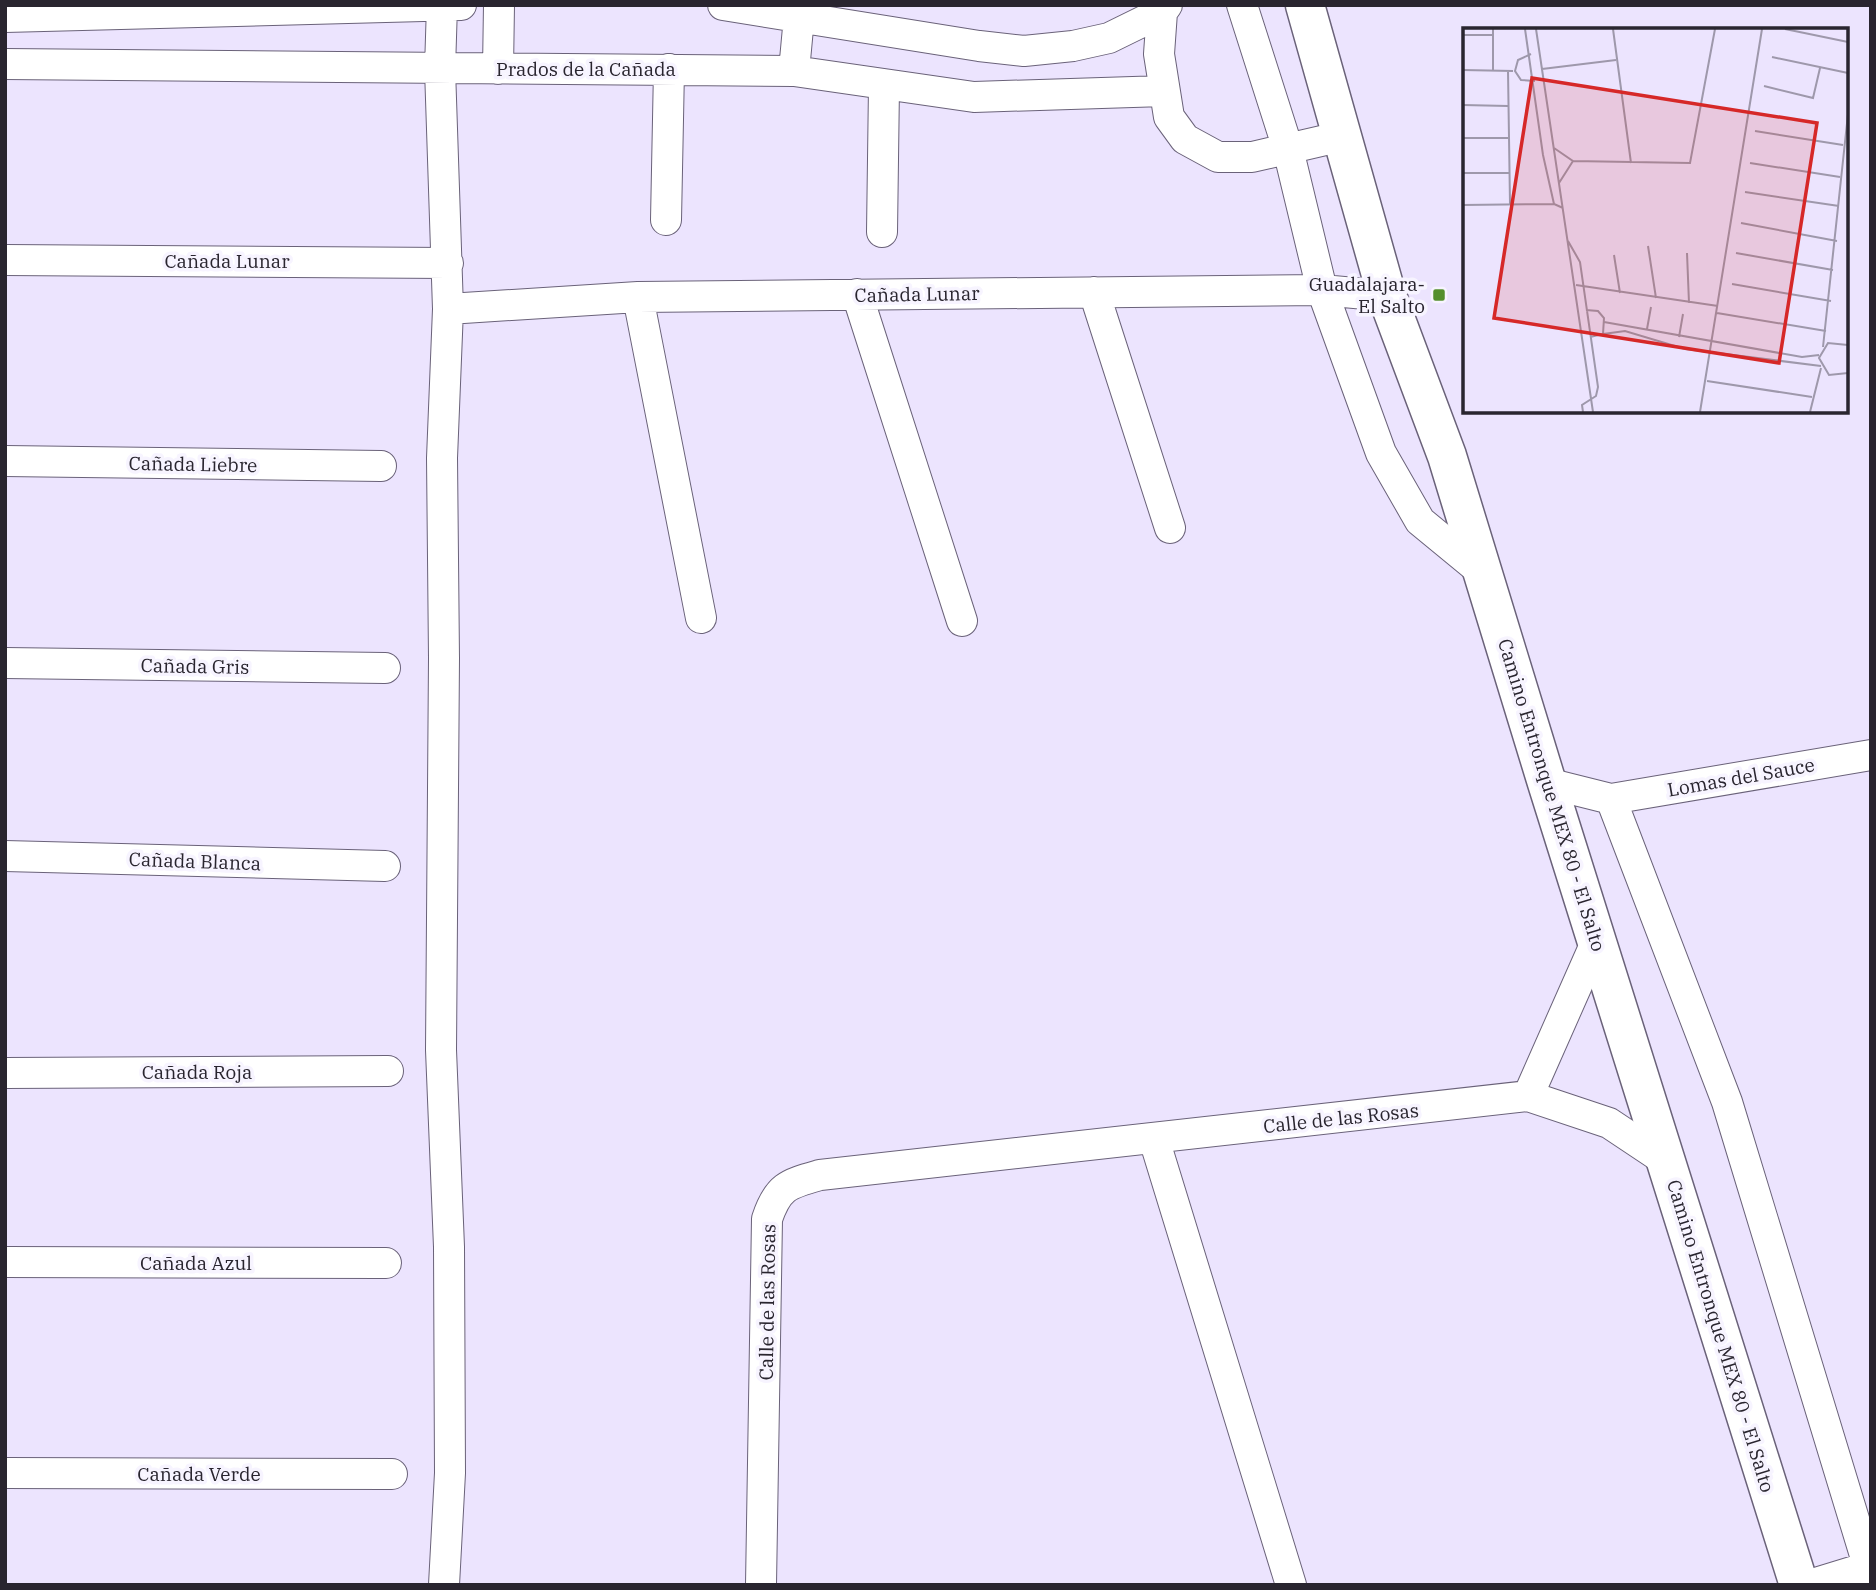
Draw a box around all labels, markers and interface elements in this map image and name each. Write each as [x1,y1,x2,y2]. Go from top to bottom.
inset map [1463,28,1848,413]
street label: Prados de la Cañada [496,57,676,81]
street label: Cañada Lunar [164,249,290,273]
place label: Guadalajara- El Salto [1309,272,1425,318]
street label: Cañada Lunar [854,281,980,307]
marker: Guadalajara- El Salto [1431,287,1447,303]
street label: Cañada Liebre [128,451,258,477]
street label: Camino Entronque MEX 80 - El Salto [1493,636,1611,954]
street label: Cañada Gris [140,653,250,679]
street label: Lomas del Sauce [1666,752,1816,802]
street label: Cañada Blanca [128,847,262,875]
street label: Cañada Roja [142,1060,252,1084]
street label: Calle de las Rosas [1262,1098,1420,1138]
street label: Camino Entronque MEX 80 - El Salto [1662,1177,1780,1495]
street label: Calle de las Rosas [754,1224,780,1380]
street label: Cañada Azul [140,1251,252,1275]
street label: Cañada Verde [137,1462,261,1486]

